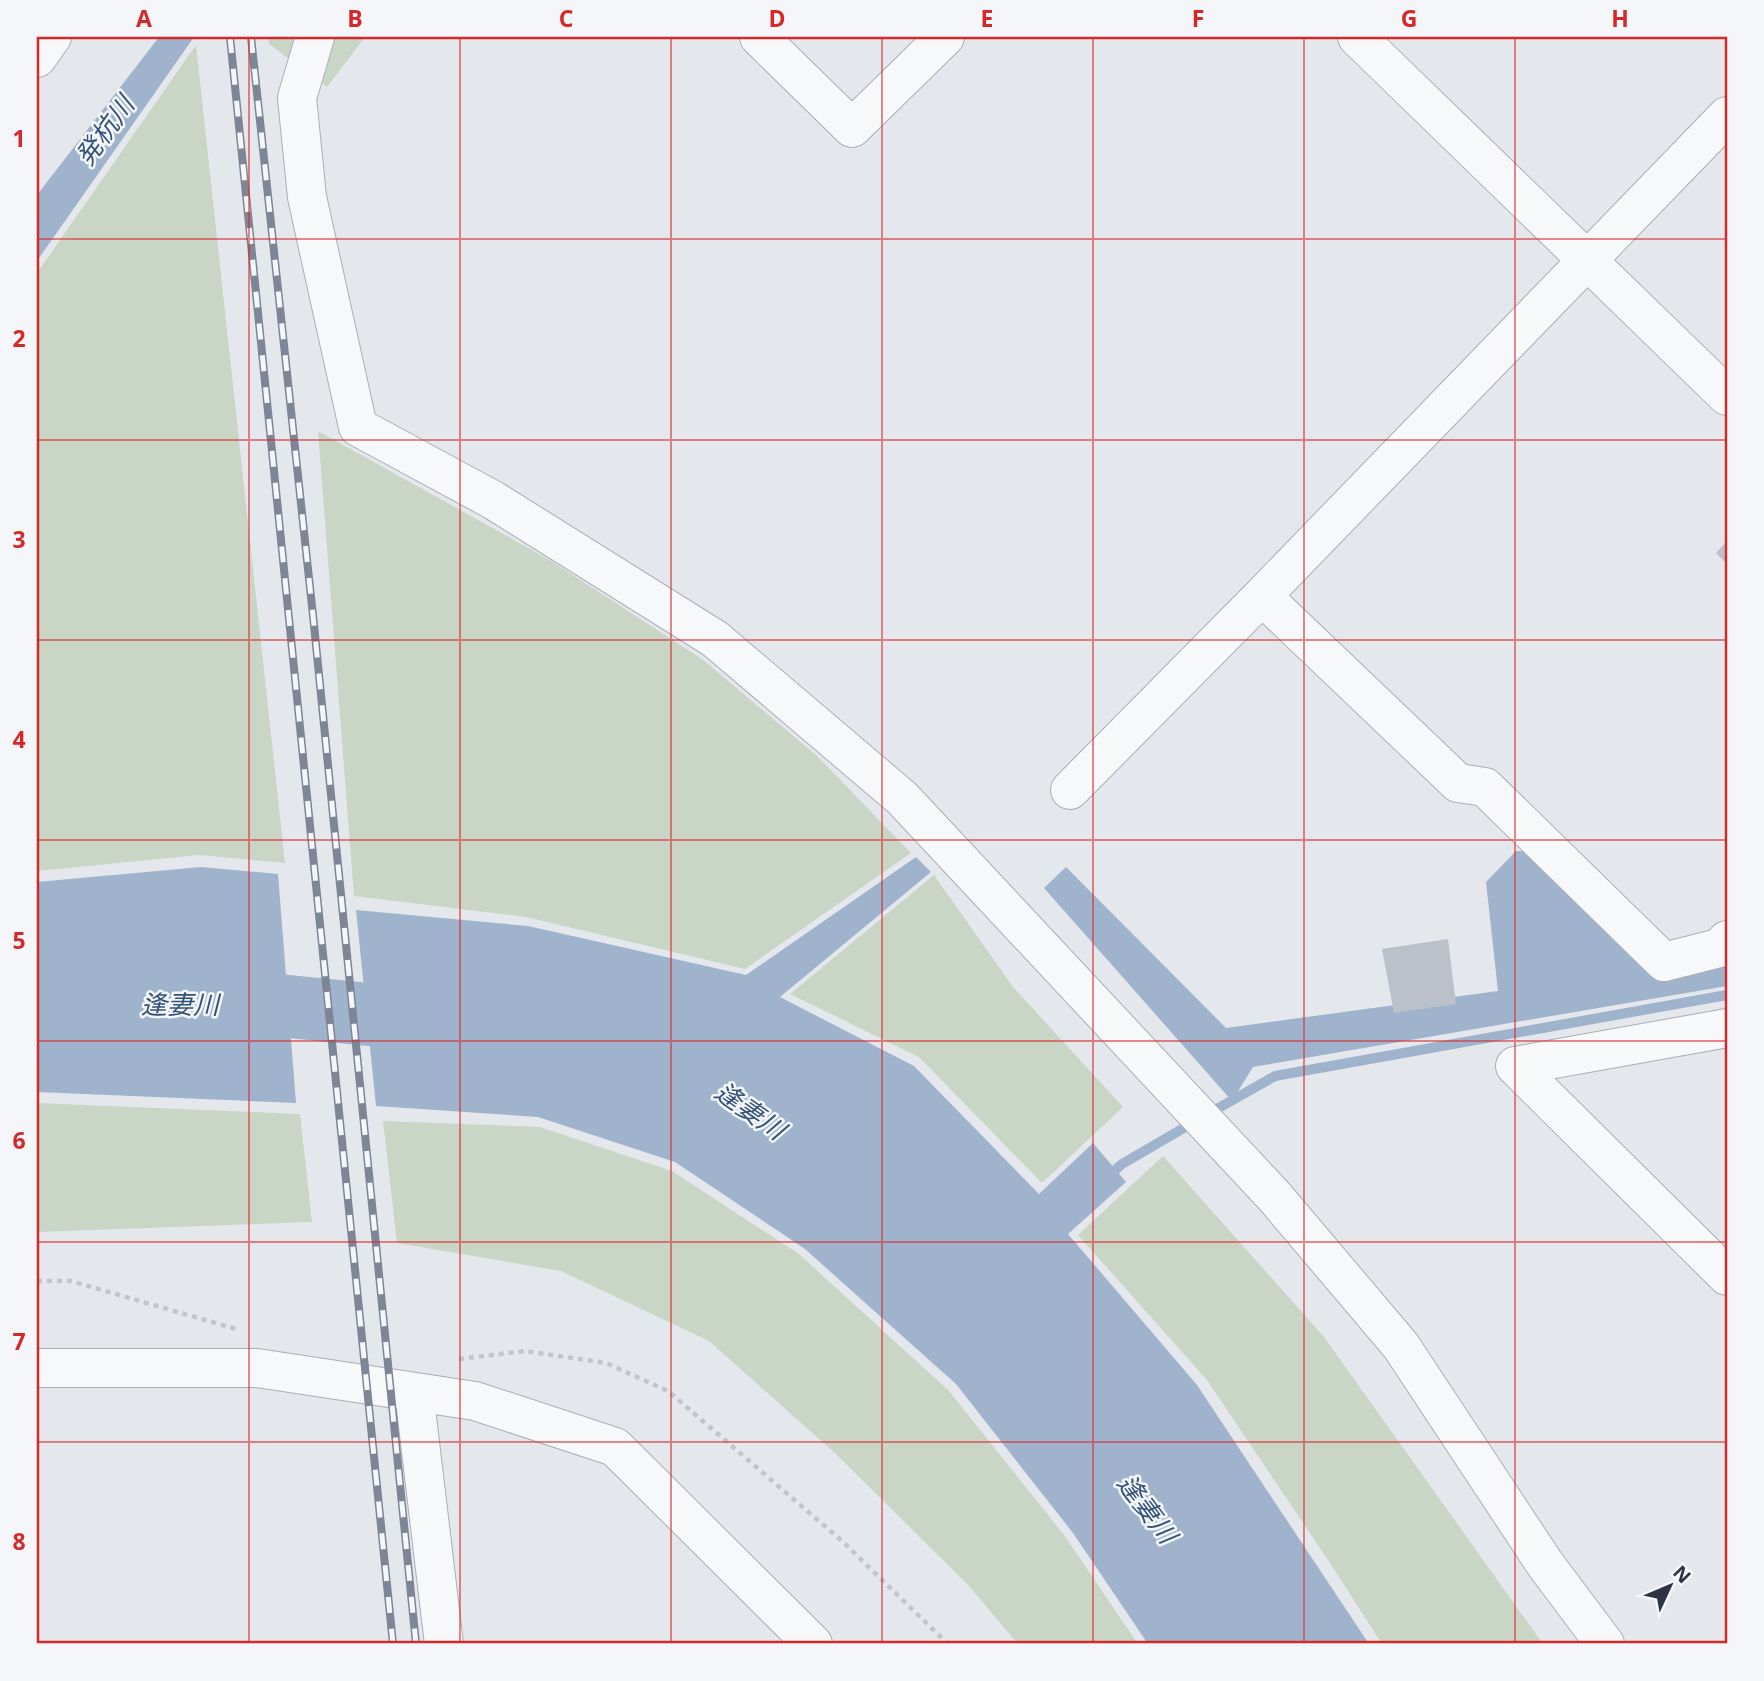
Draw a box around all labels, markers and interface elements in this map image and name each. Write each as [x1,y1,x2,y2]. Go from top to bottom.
text: A [136,2,152,34]
text: B [347,2,363,34]
text: C [559,2,573,34]
text: D [768,2,786,34]
text: E [981,2,993,34]
text: F [1192,2,1204,34]
text: G [1401,2,1417,34]
text: H [1611,2,1629,34]
water label: 発杭川 [67,86,143,173]
text: 1 [12,122,26,154]
text: 2 [12,322,26,354]
text: 3 [12,523,26,555]
text: 4 [12,723,26,755]
text: 5 [12,924,26,956]
water label: 逢妻川 [141,986,222,1022]
water label: 逢妻川 [708,1073,795,1149]
text: 6 [12,1124,26,1156]
text: 7 [12,1325,26,1357]
water label: 逢妻川 [1110,1466,1187,1553]
text: 8 [12,1525,26,1557]
north arrow [1634,1552,1704,1622]
text: N [1668,1560,1697,1589]

